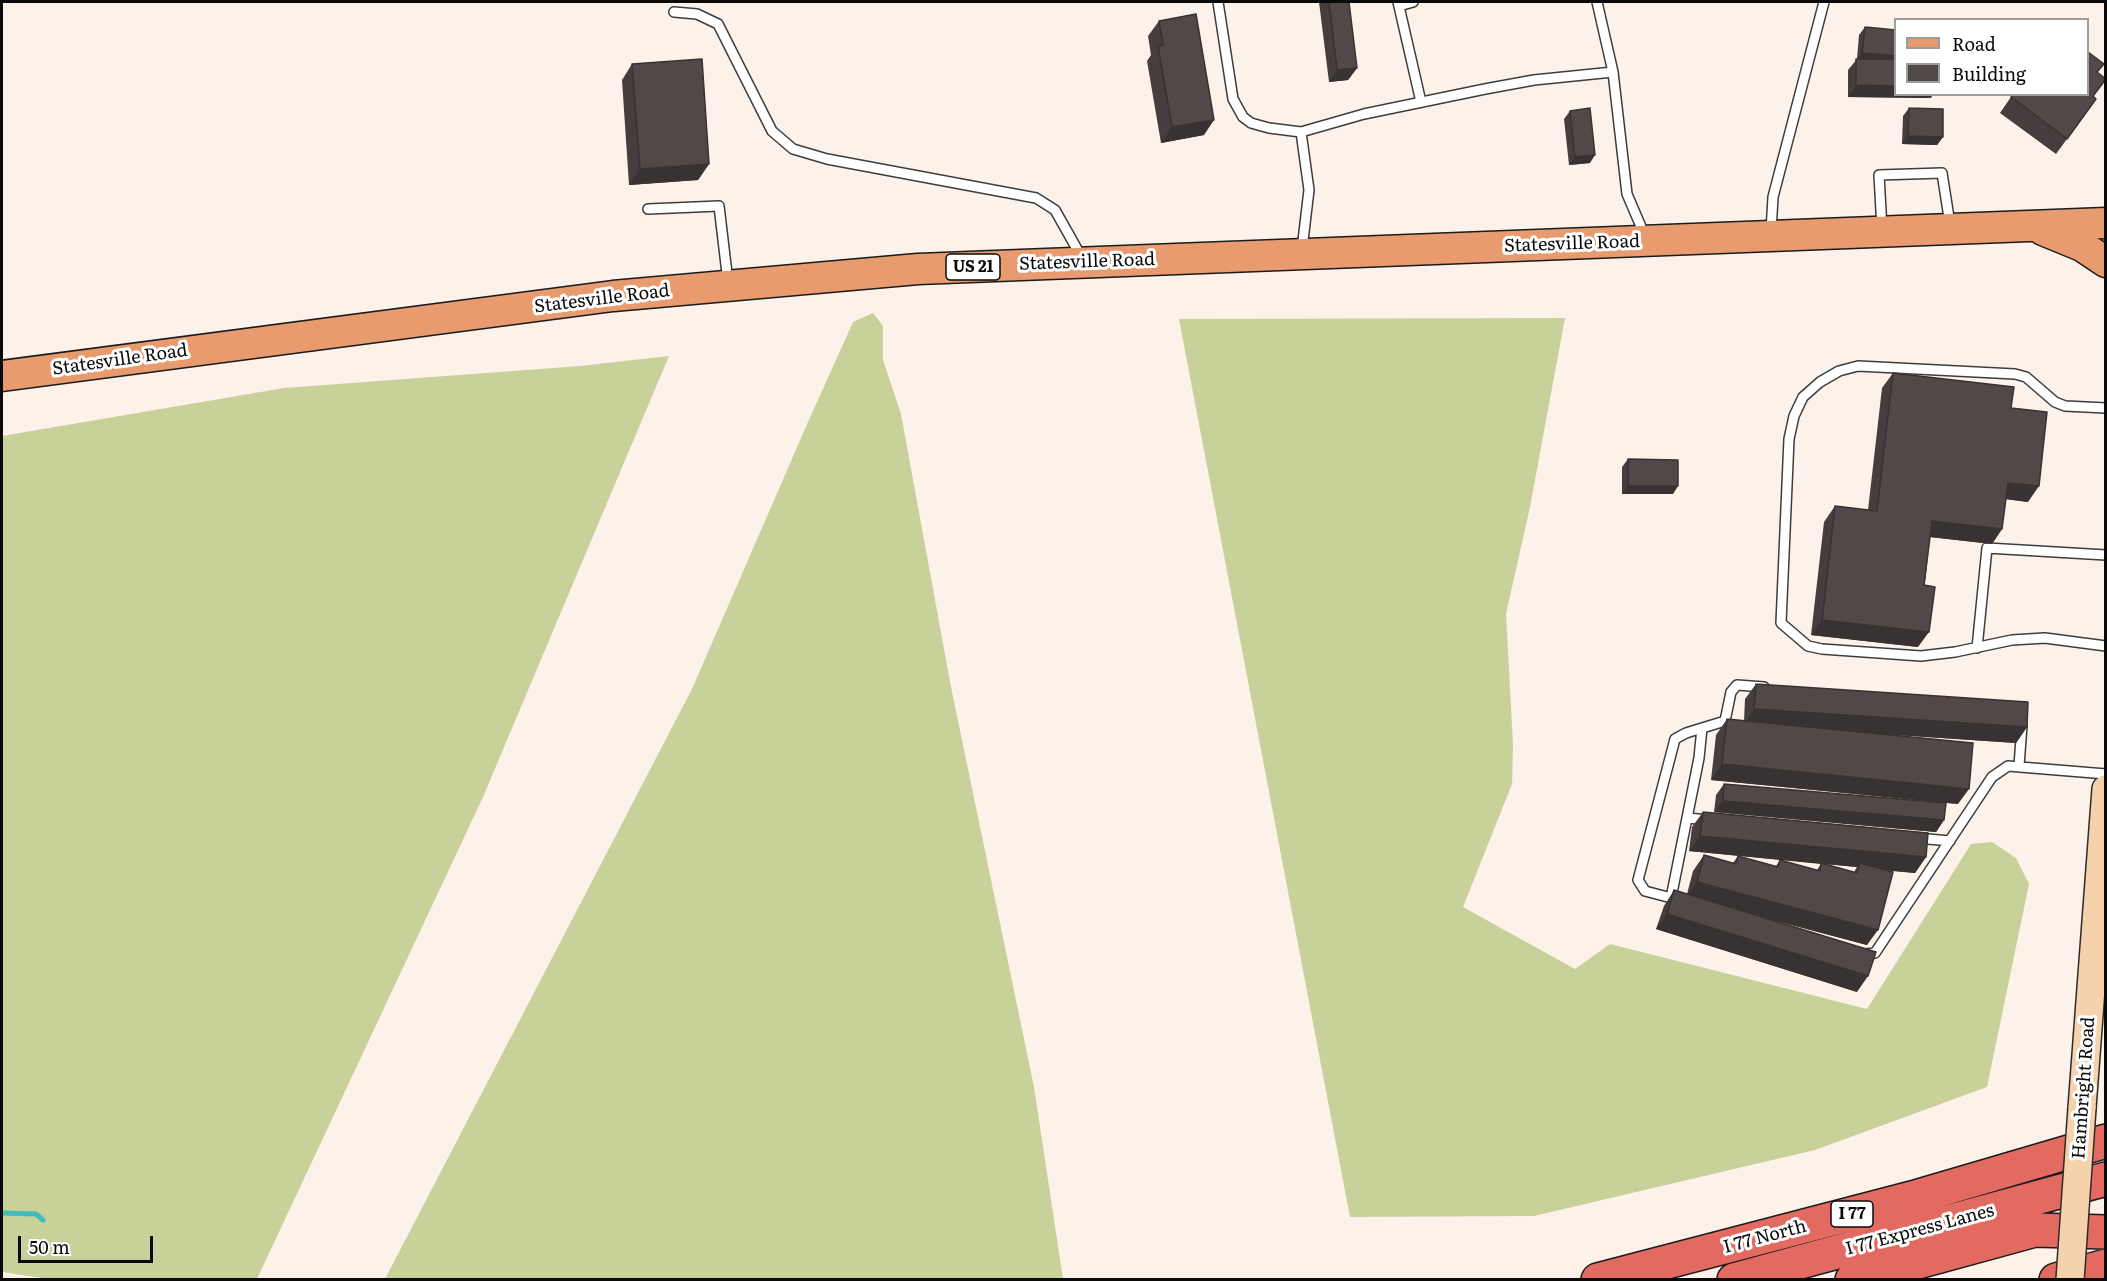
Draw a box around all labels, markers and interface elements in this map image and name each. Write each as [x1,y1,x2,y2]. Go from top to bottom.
legend [1894,18,2089,96]
text: Road [1952,30,1996,57]
text: Building [1952,60,2026,87]
street label: Statesville Road [1504,231,1640,257]
street label: Statesville Road [1019,249,1155,275]
road number: US 21 [946,254,1000,280]
street label: Statesville Road [533,280,671,318]
street label: Statesville Road [51,340,189,380]
street label: Hambright Road [2068,1016,2100,1160]
street label: I 77 Express Lanes [1843,1200,1997,1260]
road number: I 77 [1831,1201,1873,1227]
street label: I 77 North [1721,1216,1809,1258]
scale bar [21,1224,156,1262]
text: 50 m [29,1233,70,1260]

